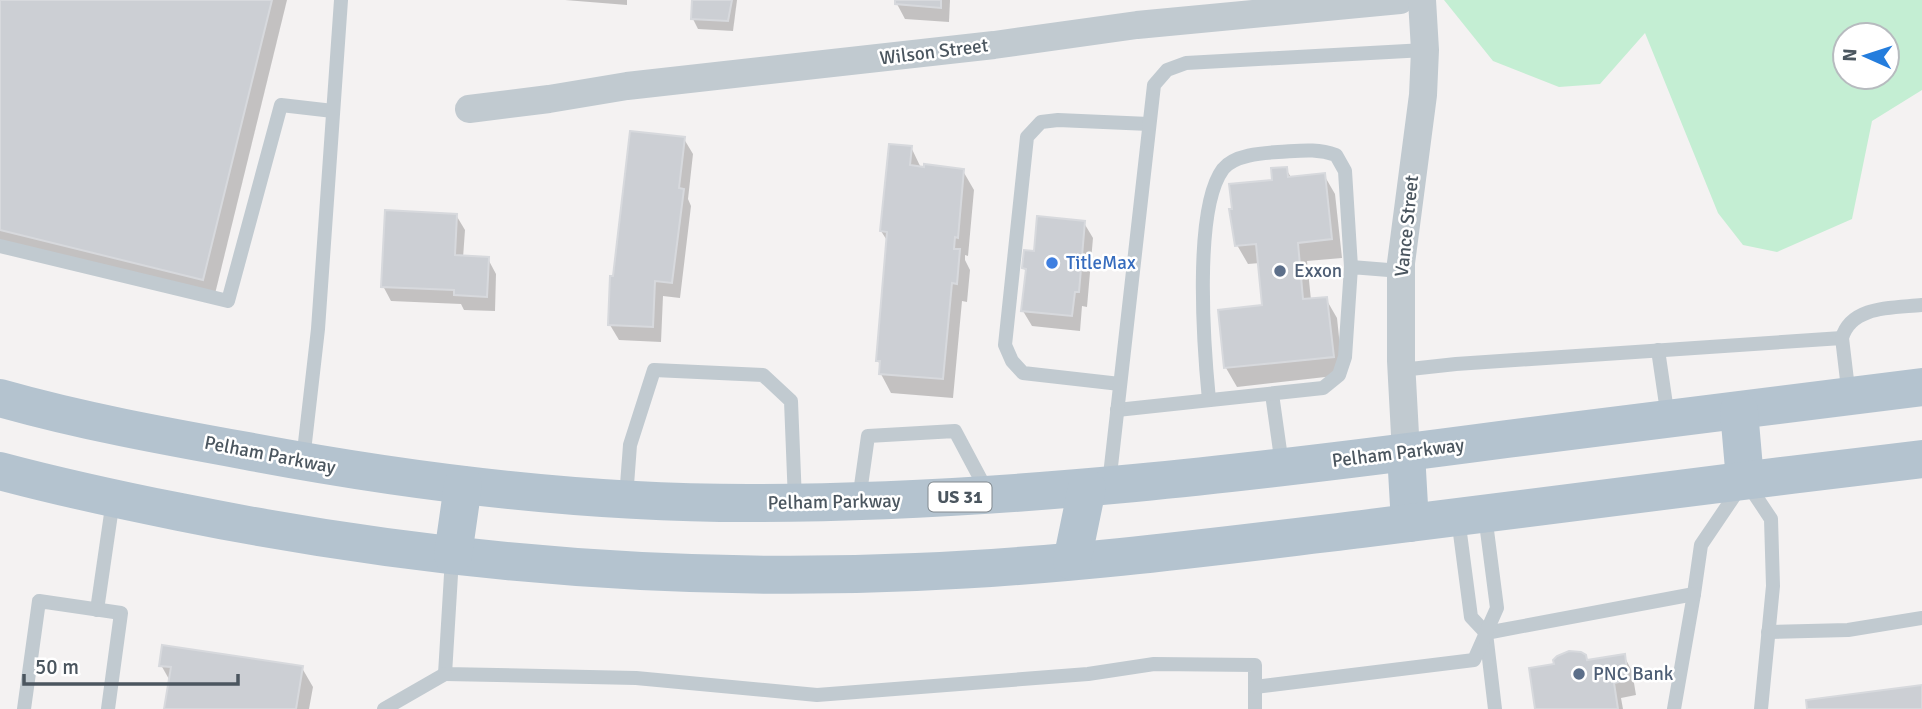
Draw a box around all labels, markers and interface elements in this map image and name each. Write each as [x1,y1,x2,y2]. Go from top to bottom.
north arrow [1831,21,1901,91]
street label: Wilson Street [878,33,990,71]
text: N [1838,48,1862,62]
street label: Vance Street [1390,174,1424,278]
place label: TitleMax [1066,251,1136,275]
marker: TitleMax [1044,255,1060,271]
place label: Exxon [1294,259,1342,283]
marker: Exxon [1272,263,1288,279]
street label: Pelham Parkway [202,431,338,479]
street label: Pelham Parkway [1331,433,1466,473]
road number: US 31 [928,482,992,512]
street label: Pelham Parkway [767,489,901,515]
scale bar [24,642,238,686]
text: 50 m [35,654,79,680]
place label: PNC Bank [1593,662,1674,686]
marker: PNC Bank [1571,666,1587,682]

